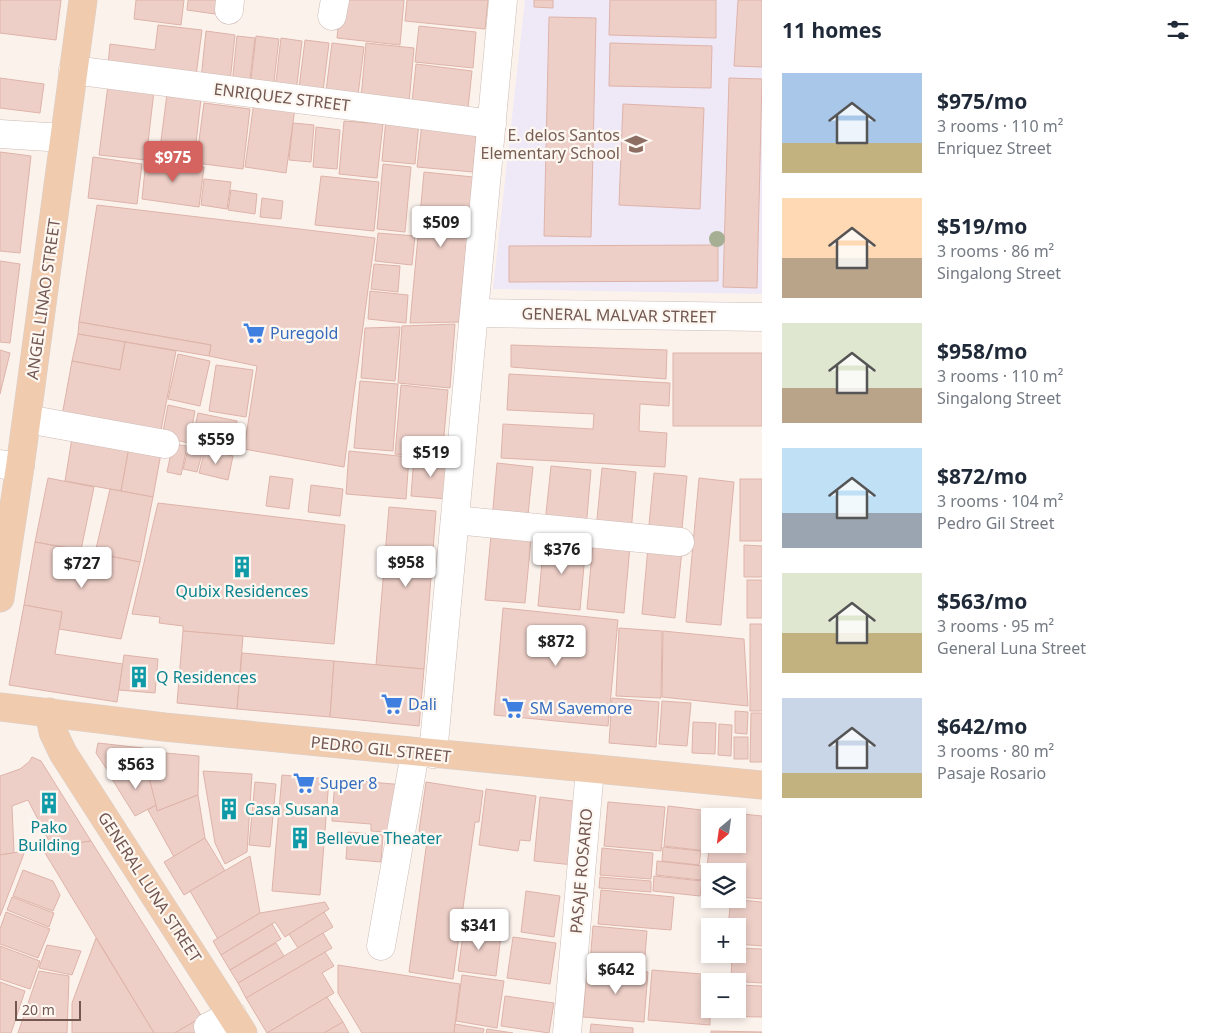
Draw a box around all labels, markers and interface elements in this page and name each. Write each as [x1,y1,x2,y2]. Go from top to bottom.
text: 11 homes [782,16,882,44]
icon: filters [1164,16,1192,44]
street label: ENRIQUEZ STREET [213,78,352,116]
text: $975/mo [937,87,1027,115]
icon: home [822,93,882,153]
text: 3 rooms · 110 m² [937,115,1063,137]
place label: E. delos Santos Elementary School [481,124,620,164]
school or university icon: E. delos Santos Elementary School [623,131,649,157]
text: Enriquez Street [937,137,1051,159]
pin: $975 [143,140,203,183]
text: $975 [155,146,191,168]
pin: $509 [411,206,471,248]
text: $509 [423,211,459,233]
text: $519/mo [937,212,1027,240]
street label: ANGEL LINAO STREET [21,217,65,381]
icon: home [822,218,882,278]
text: 3 rooms · 86 m² [937,240,1054,262]
text: Singalong Street [937,262,1061,284]
street label: GENERAL MALVAR STREET [521,302,717,328]
supermarket icon: Puregold [241,320,267,346]
place label: Puregold [270,322,338,344]
text: $958/mo [937,337,1027,365]
icon: home [822,343,882,403]
text: 3 rooms · 110 m² [937,365,1063,387]
text: Singalong Street [937,387,1061,409]
pin: $559 [186,422,246,465]
text: $559 [198,428,234,450]
pin: $519 [401,436,461,478]
text: $519 [413,441,449,463]
text: $872/mo [937,462,1027,490]
icon: home [822,468,882,528]
text: 3 rooms · 104 m² [937,490,1063,512]
text: Pedro Gil Street [937,512,1054,534]
pin: $376 [532,532,592,575]
text: $376 [544,538,580,560]
pin: $727 [52,546,112,589]
pin: $958 [376,546,436,588]
text: $958 [388,551,424,573]
text: $727 [64,552,100,574]
building icon: Qubix Residences [229,554,255,580]
place label: Qubix Residences [176,580,308,602]
text: $563/mo [937,587,1027,615]
icon: home [822,593,882,653]
text: 3 rooms · 95 m² [937,615,1054,637]
pin: $872 [526,624,586,667]
text: $872 [538,630,574,652]
text: General Luna Street [937,637,1086,659]
building icon: Q Residences [126,664,152,690]
place label: Q Residences [156,666,257,688]
supermarket icon: Dali [379,691,405,717]
place label: Dali [408,693,437,715]
supermarket icon: SM Savemore [500,695,526,721]
place label: SM Savemore [530,697,632,719]
text: $642/mo [937,712,1027,740]
icon: home [822,718,882,778]
street label: PEDRO GIL STREET [310,731,452,767]
text: 3 rooms · 80 m² [937,740,1054,762]
pin: $563 [106,748,166,790]
text: $563 [118,753,154,775]
text: Pasaje Rosario [937,762,1046,784]
supermarket icon: Super 8 [291,770,317,796]
place label: Super 8 [320,772,377,794]
building icon: Pako Building [36,790,62,816]
building icon: Casa Susana [216,796,242,822]
place label: Casa Susana [245,798,339,820]
street label: PASAJE ROSARIO [565,807,597,935]
street label: GENERAL LUNA STREET [93,808,207,967]
north arrow [701,808,746,852]
map controls [701,808,746,1018]
place label: Pako Building [18,816,80,856]
building icon: Bellevue Theater [287,825,313,851]
place label: Bellevue Theater [316,827,442,849]
button: layers [701,863,746,908]
pin: $341 [449,908,509,951]
text: $341 [461,914,497,936]
button: + [701,918,746,963]
pin: $642 [586,952,646,995]
text: $642 [598,958,634,980]
button: − [701,973,746,1018]
scale bar [15,998,81,1021]
text: 20 m [22,1000,55,1019]

